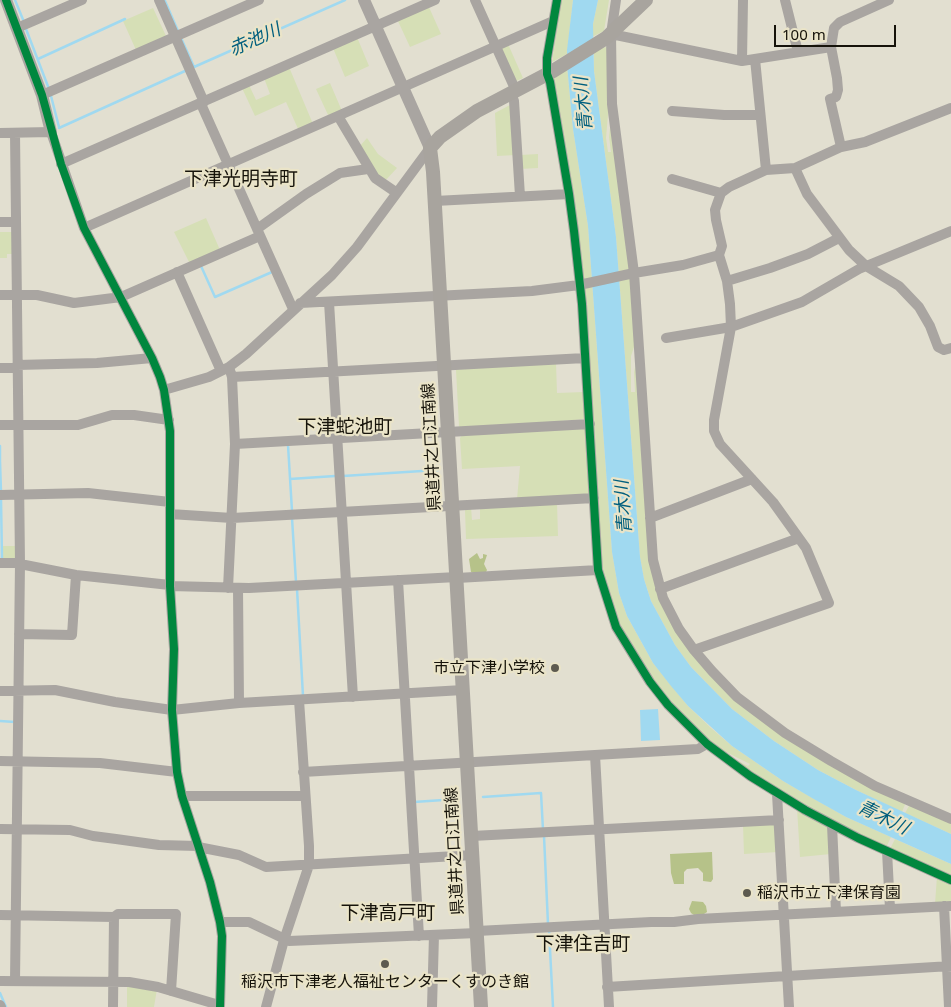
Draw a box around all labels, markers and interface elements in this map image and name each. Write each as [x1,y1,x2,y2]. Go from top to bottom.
scale bar [776,15,898,47]
water label: 赤池川 [226,19,284,61]
text: 100 m [782,24,826,44]
water label: 青木川 [571,76,597,132]
district label: 下津光明寺町 [184,169,298,191]
street label: 県道井之口江南線 [419,383,445,511]
district label: 下津蛇池町 [298,417,392,439]
water label: 青木川 [611,479,637,535]
place label: 市立下津小学校 [433,658,545,678]
marker: 市立下津小学校 [549,662,561,674]
street label: 県道井之口江南線 [442,787,468,915]
water label: 青木川 [854,796,912,840]
place label: 稲沢市立下津保育園 [757,883,901,903]
marker: 稲沢市立下津保育園 [741,887,753,899]
district label: 下津高戸町 [341,903,435,925]
district label: 下津住吉町 [536,934,630,956]
marker: 稲沢市下津老人福祉センターくすのき館 [379,958,391,970]
place label: 稲沢市下津老人福祉センターくすのき館 [241,972,529,992]

